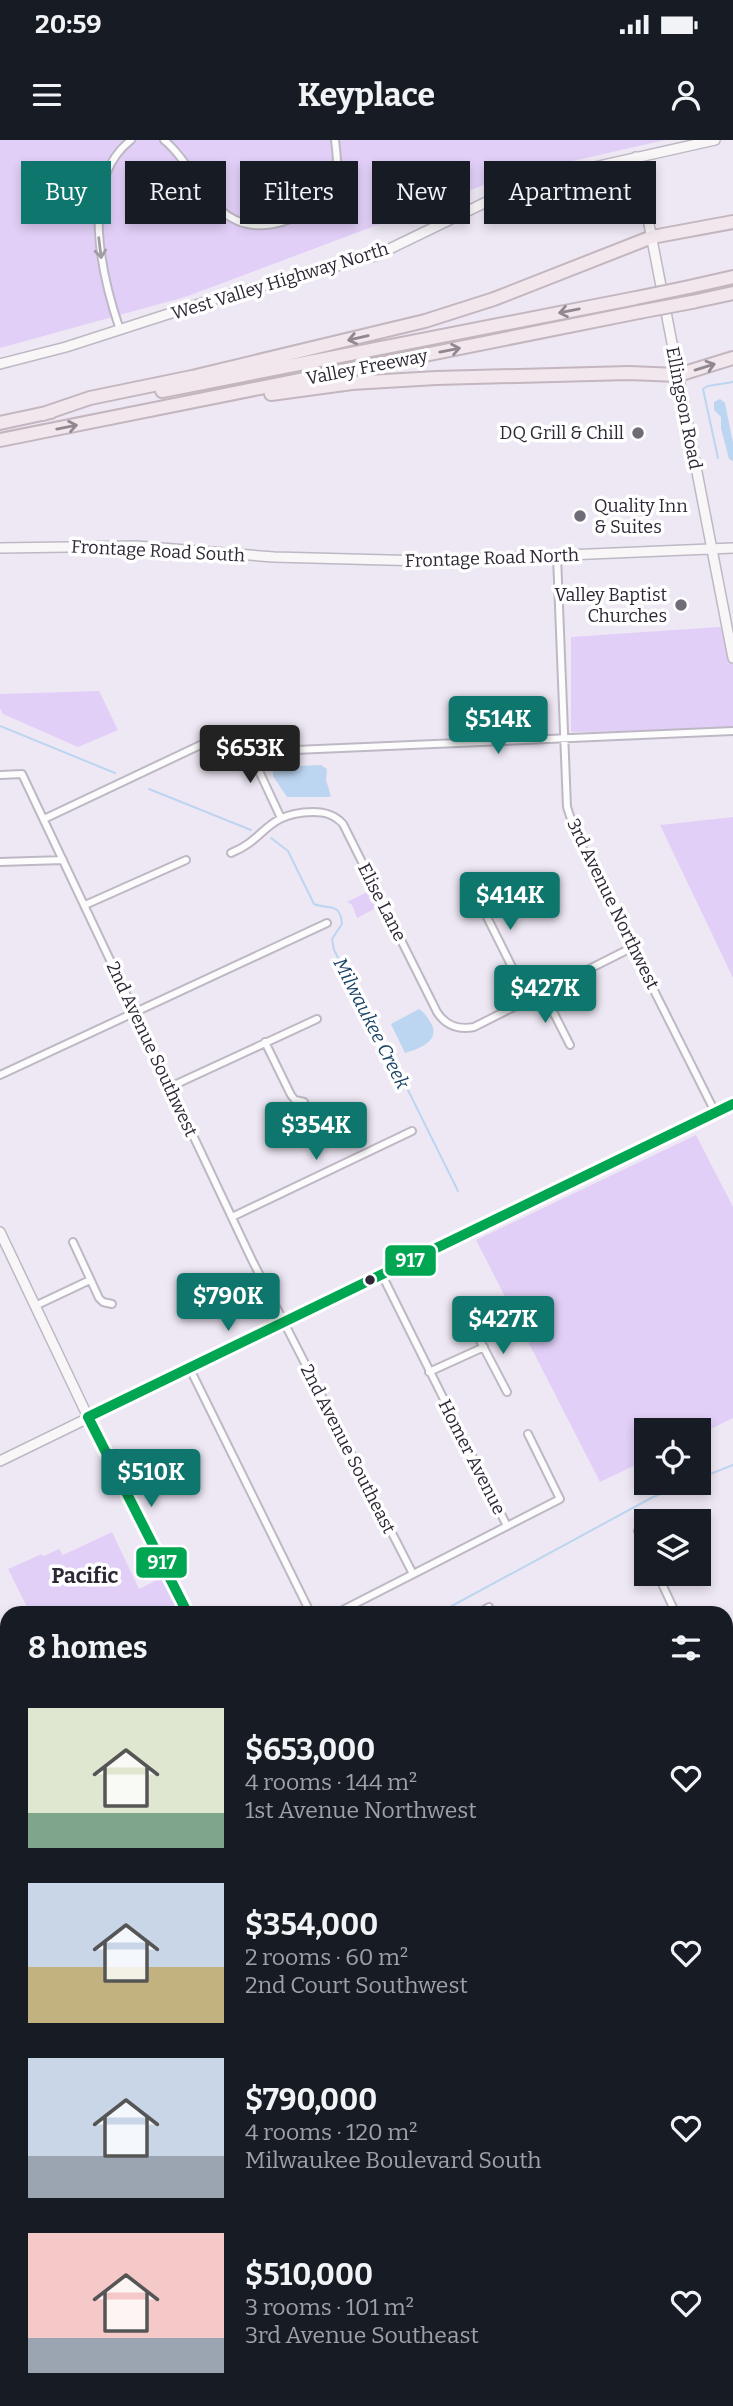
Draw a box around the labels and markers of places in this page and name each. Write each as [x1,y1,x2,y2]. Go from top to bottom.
place label: DQ Grill & Chill [500,422,624,444]
marker: DQ Grill & Chill [630,425,646,441]
place label: Quality Inn & Suites [594,495,688,538]
marker: Quality Inn & Suites [572,508,588,524]
place label: Valley Baptist Churches [554,584,667,627]
marker: Valley Baptist Churches [673,597,689,613]
pin: $514K [449,696,547,756]
pin: $653K [201,726,299,785]
pin: $414K [461,872,559,932]
pin: $427K [496,966,594,1025]
pin: $354K [267,1102,365,1162]
unlabelled marker [363,1273,377,1287]
pin: $790K [179,1274,277,1333]
pin: $427K [454,1296,552,1356]
pin: $510K [102,1450,200,1509]

